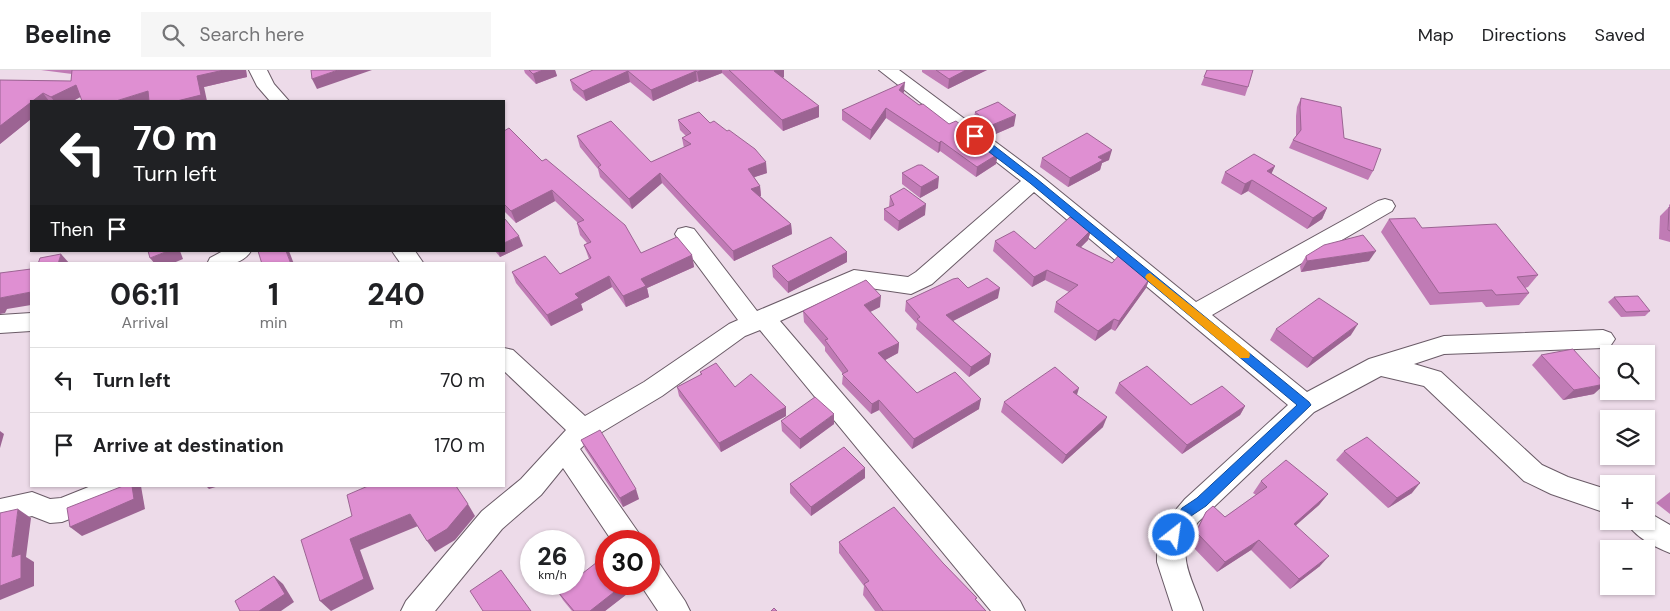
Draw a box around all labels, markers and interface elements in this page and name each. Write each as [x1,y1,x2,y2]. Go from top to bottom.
search box [141,12,491,57]
text: Beeline [25,19,111,50]
icon: search [159,21,187,49]
text: Search here [199,22,304,47]
text: Map [1418,23,1454,47]
text: Directions [1482,23,1567,47]
text: Saved [1595,23,1645,47]
text: 70 m [133,115,217,161]
pin [954,115,996,157]
icon: left [50,120,115,185]
icon: arrive [961,122,989,150]
text: Turn left [133,159,217,188]
icon: arrive [103,215,131,243]
text: Then [50,217,93,242]
text: 06:11 [110,275,180,314]
text: 1 [268,275,279,314]
text: 240 [367,275,425,314]
text: Arrival [122,312,168,333]
text: min [260,312,287,333]
text: m [389,312,403,333]
map controls [1600,345,1655,595]
button: search [1600,345,1655,400]
icon: left [50,366,78,394]
text: Turn left [93,368,171,393]
text: 70 m [440,368,485,393]
button: layers [1600,410,1655,465]
icon: arrive [50,431,78,459]
text: Arrive at destination [93,433,284,458]
text: 170 m [434,433,485,458]
button: + [1600,475,1655,530]
position arrow [1147,508,1199,560]
speed limit sign: 30 [595,530,660,595]
text: 26 [537,540,568,573]
button: − [1600,540,1655,595]
text: km/h [538,567,567,583]

